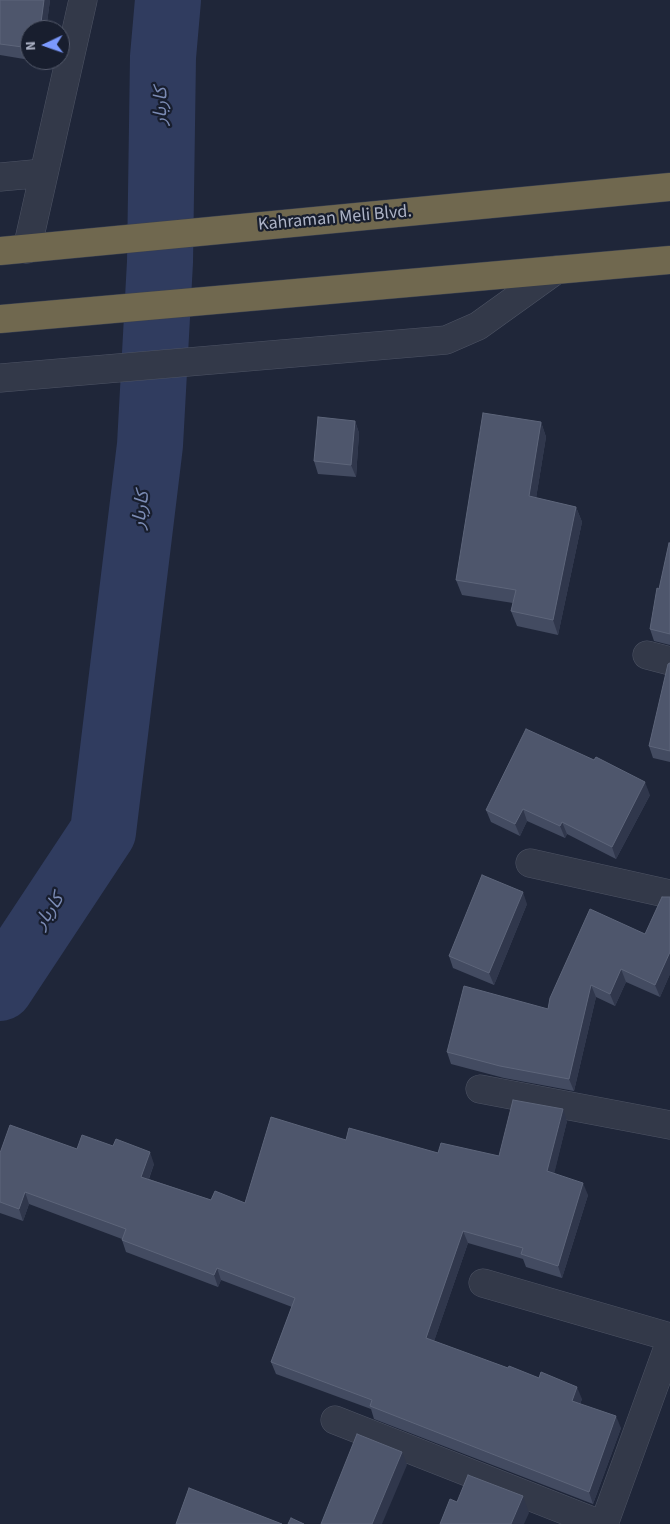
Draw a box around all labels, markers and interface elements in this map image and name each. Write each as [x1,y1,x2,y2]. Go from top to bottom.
north arrow [20,20,70,70]
text: N [21,41,41,51]
water label: کاربار [150,87,174,125]
street label: Kahraman Meli Blvd. [257,202,413,236]
water label: کاربار [128,490,156,530]
water label: کاربار [30,890,70,934]

